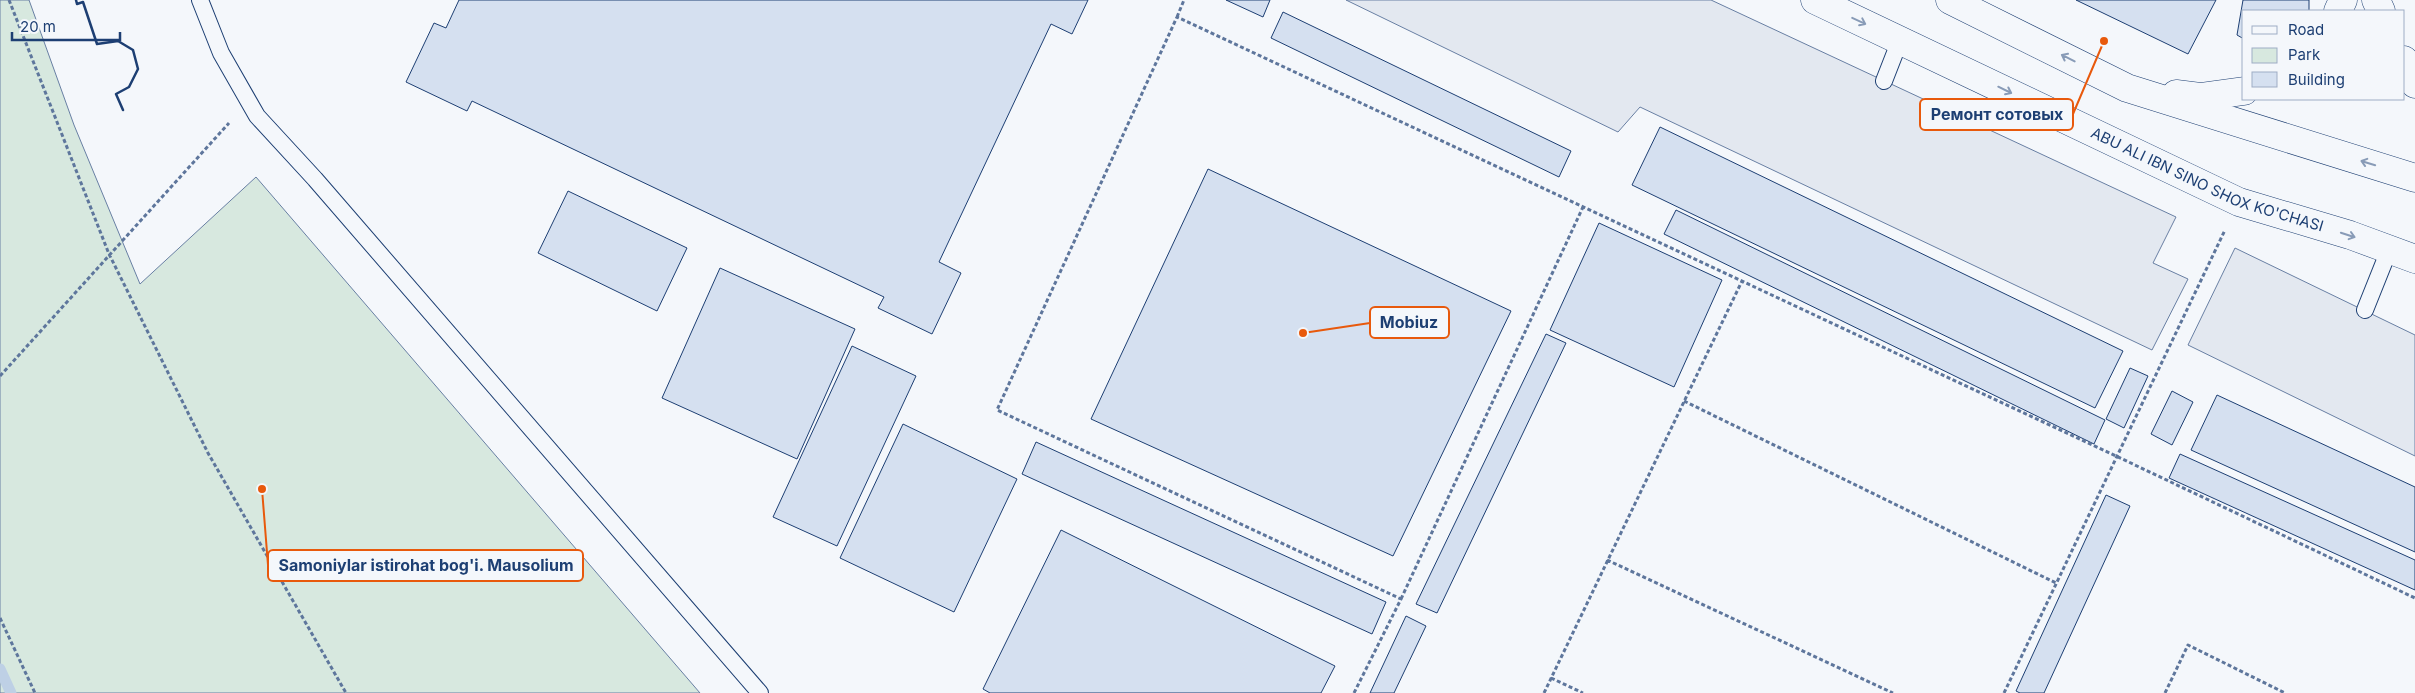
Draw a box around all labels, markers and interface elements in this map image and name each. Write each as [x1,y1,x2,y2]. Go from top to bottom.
scale bar [12,10,120,42]
legend [2242,10,2405,100]
one-way arrow [1851,16,1866,26]
text: 20 m [20,17,56,36]
text: Road [2288,20,2324,39]
text: Park [2288,45,2321,64]
one-way arrow [2061,53,2076,62]
text: Building [2288,70,2345,89]
one-way arrow [1998,86,2013,96]
callout: Ремонт сотовых [1920,99,2073,130]
text: Ремонт сотовых [1931,104,2063,124]
street label: ABU ALI IBN SINO SHOX KO'CHASI [2088,123,2326,236]
one-way arrow [2361,158,2377,168]
one-way arrow [2339,230,2355,240]
callout: Mobiuz [1370,307,1449,338]
text: Mobiuz [1380,312,1438,332]
callout: Samoniylar istirohat bog'i. Mausolium [268,550,583,581]
text: Samoniylar istirohat bog'i. Mausolium [279,555,573,575]

